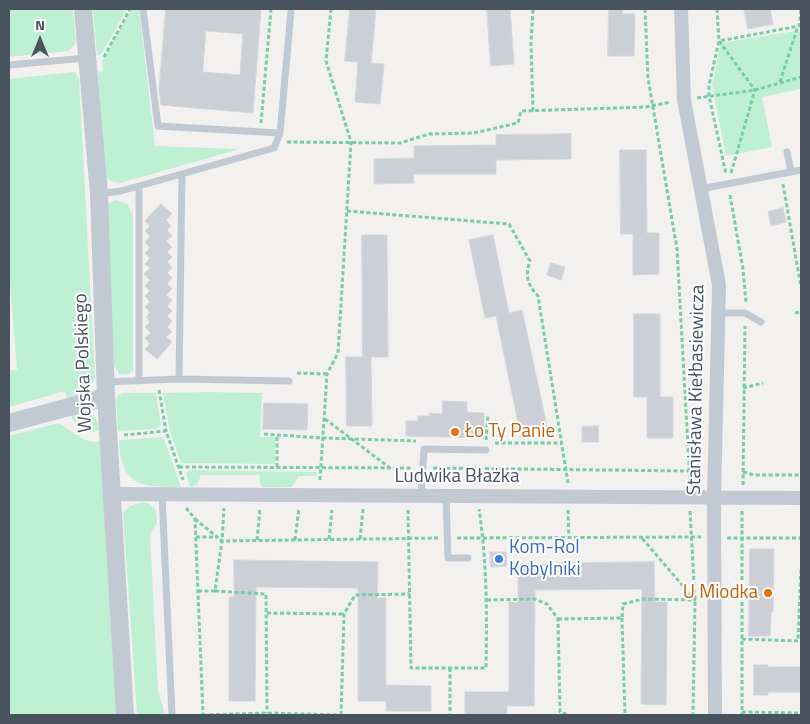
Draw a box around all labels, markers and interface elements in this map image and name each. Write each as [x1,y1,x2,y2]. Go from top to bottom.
text: N [35,14,45,35]
north arrow [15,15,65,65]
street label: Stanisława Kiełbasiewicza [684,285,710,495]
street label: Wojska Polskiego [70,293,98,433]
place label: Ło Ty Panie [465,421,555,443]
marker: Ło Ty Panie [449,426,461,438]
street label: Ludwika Błażka [395,466,519,488]
place label: Kom-Rol Kobylniki [509,537,581,581]
marker: Kom-Rol Kobylniki [493,553,505,565]
place label: U Miodka [683,582,758,604]
marker: U Miodka [762,587,774,599]

